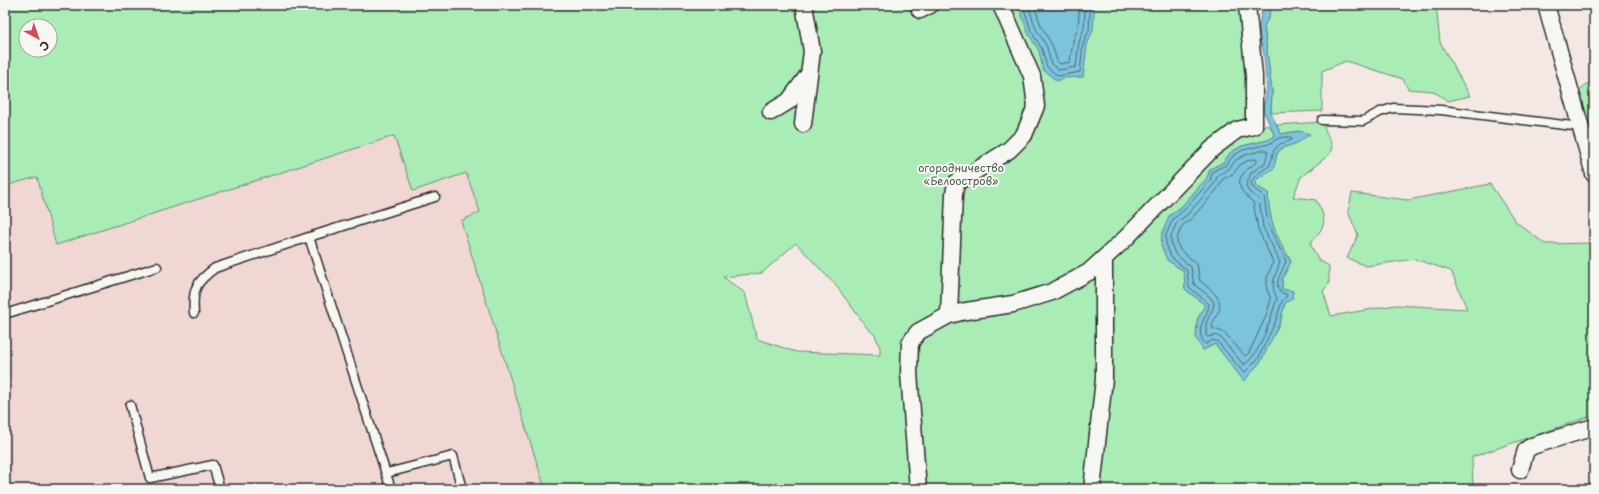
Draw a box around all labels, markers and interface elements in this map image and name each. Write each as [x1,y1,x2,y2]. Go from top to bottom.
north arrow [18,18,58,58]
text: С [36,37,53,55]
park label: огородничество «Белоостров» [918,159,1004,189]

